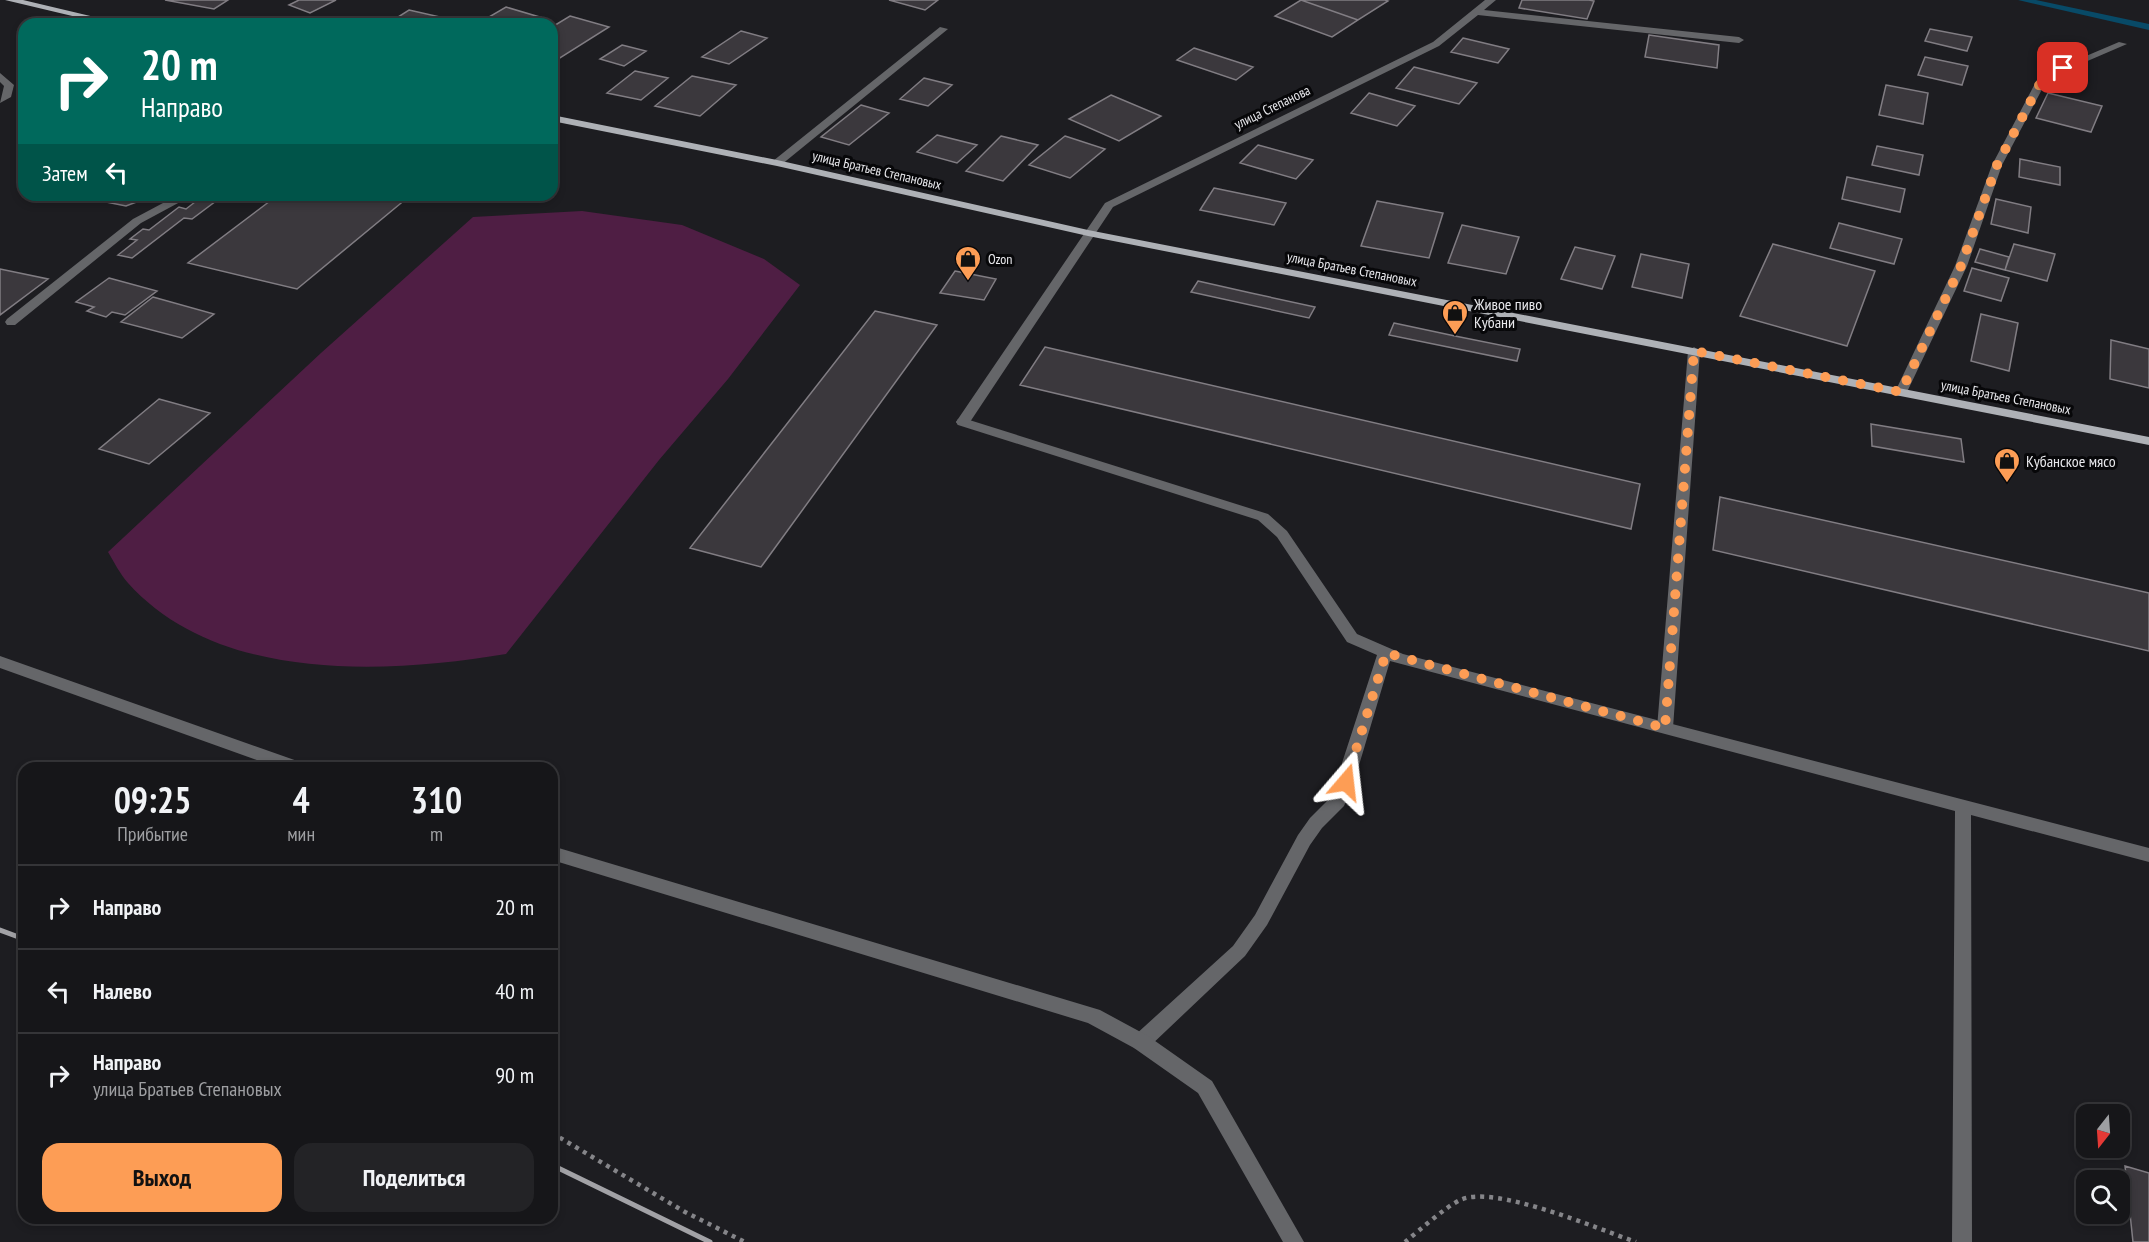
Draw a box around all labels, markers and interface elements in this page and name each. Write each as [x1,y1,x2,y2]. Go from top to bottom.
text: 20 m [141,37,218,92]
icon: right [42,42,120,120]
pin [2037,42,2088,93]
icon: arrive [2046,51,2079,84]
street label: улица Степанова [1231,81,1313,133]
text: Направо [141,90,223,124]
street label: улица Братьев Степановых [811,146,944,194]
icon: left [100,156,133,189]
text: Затем [42,159,88,187]
shop icon: Ozon [953,244,983,282]
street label: улица Братьев Степановых [1285,248,1419,290]
place label: Ozon [988,250,1013,268]
place label: Живое пиво Кубани [1473,294,1542,332]
shop icon: Живое пиво Кубани [1440,298,1470,336]
street label: улица Братьев Степановых [1939,376,2073,418]
shop icon: Кубанское мясо [1992,446,2022,484]
place label: Кубанское мясо [2026,451,2116,471]
position arrow [1314,750,1378,814]
text: 09:25 [114,776,192,823]
text: 4 [293,776,310,823]
text: 310 [411,776,462,823]
text: Прибытие [117,821,188,847]
text: мин [287,821,315,847]
text: m [430,821,443,847]
icon: right [42,891,75,924]
text: Направо [93,893,161,921]
text: 20 m [495,893,534,921]
icon: left [42,975,75,1008]
text: Налево [93,977,152,1005]
text: 40 m [495,977,534,1005]
text: Направо [93,1048,161,1076]
icon: right [42,1059,75,1092]
text: 90 m [495,1061,534,1089]
text: улица Братьев Степановых [93,1076,282,1102]
north arrow [2076,1104,2130,1158]
map controls [2076,1104,2130,1224]
button: Выход [42,1143,282,1212]
button: Поделиться [294,1143,534,1212]
button: search [2076,1170,2130,1224]

